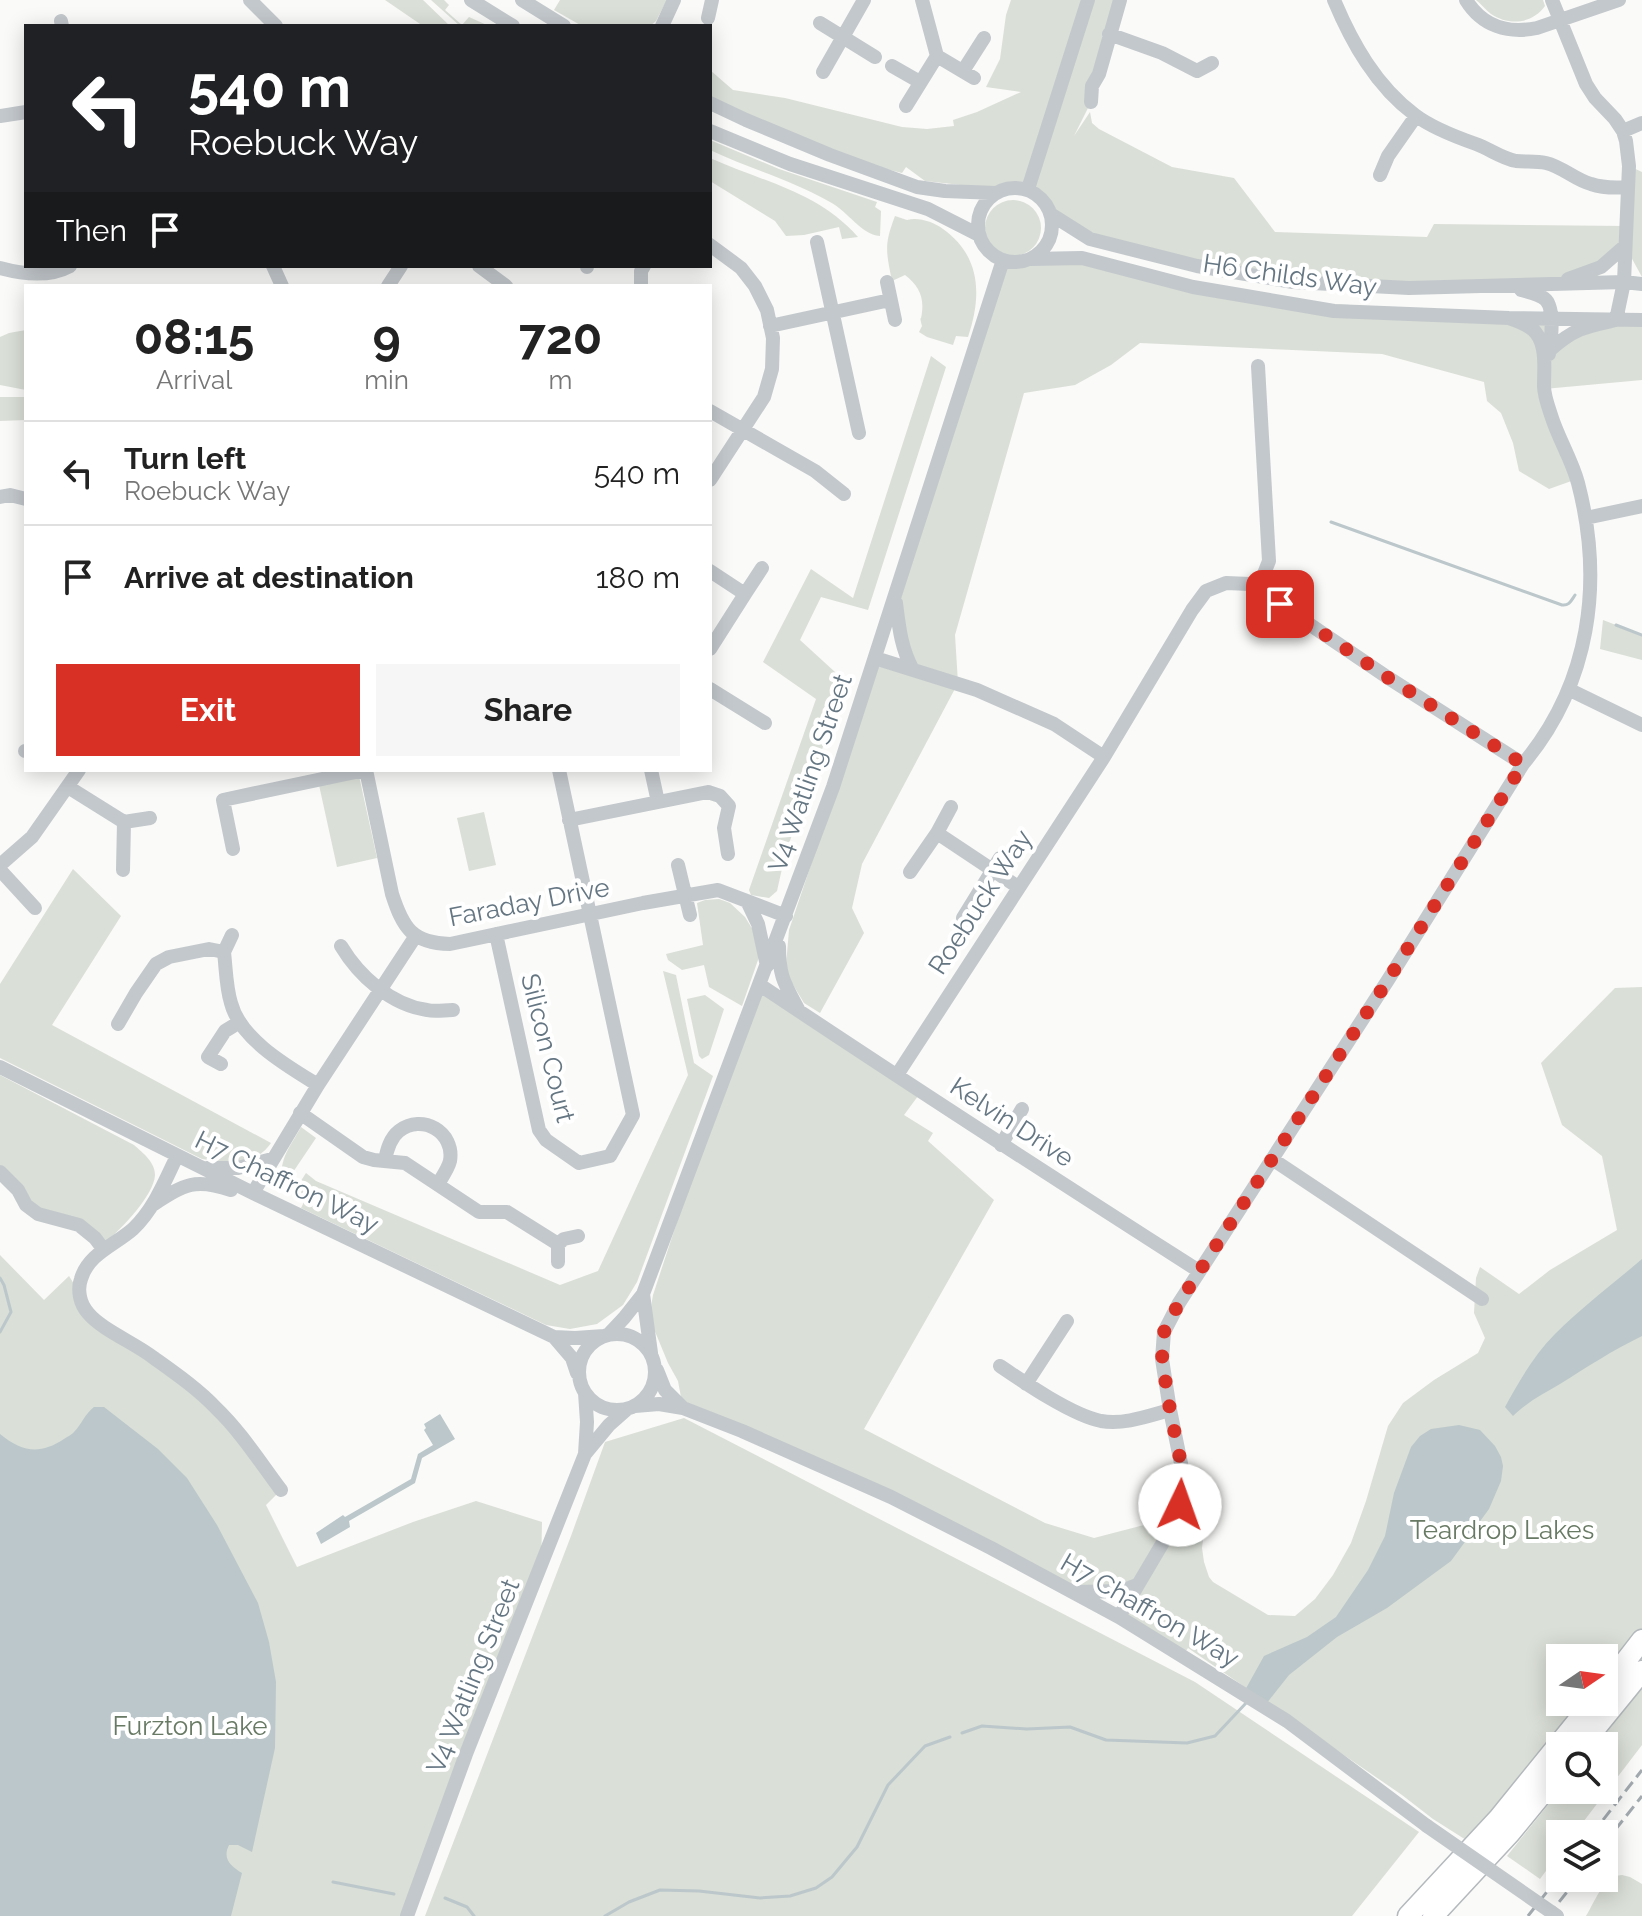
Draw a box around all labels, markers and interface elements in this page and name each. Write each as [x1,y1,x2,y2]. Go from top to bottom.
text: 540 m [188,54,351,120]
icon: left [56,56,160,160]
text: Roebuck Way [188,121,418,163]
icon: arrive [143,208,187,252]
text: Then [56,213,127,248]
street label: H6 Childs Way [1201,248,1379,302]
text: 08:15 [134,309,254,365]
text: 9 [372,309,401,365]
text: 720 [519,309,602,365]
text: Arrival [156,365,232,395]
text: min [364,365,409,395]
text: m [548,365,572,395]
text: Turn left [124,441,246,476]
icon: left [56,451,100,495]
text: 540 m [594,456,680,491]
text: Roebuck Way [124,476,290,506]
icon: arrive [56,555,100,599]
text: Arrive at destination [124,560,414,595]
text: 180 m [596,560,680,595]
pin [1246,570,1314,638]
icon: arrive [1258,582,1302,626]
button: Exit [56,664,360,756]
button: Share [376,664,680,756]
street label: V4 Watling Street [762,670,858,876]
street label: Roebuck Way [922,824,1038,980]
street label: Faraday Drive [446,872,612,932]
street label: Silicon Court [515,971,581,1126]
street label: Kelvin Drive [945,1071,1079,1173]
street label: H7 Chaffron Way [190,1125,384,1239]
position arrow [1138,1463,1222,1547]
park label: Teardrop Lakes [1410,1515,1594,1545]
street label: H7 Chaffron Way [1056,1547,1244,1673]
street label: V4 Watling Street [420,1574,526,1778]
north arrow [1546,1644,1618,1716]
map controls [1546,1644,1618,1892]
park label: Furzton Lake [112,1711,268,1741]
button: search [1546,1732,1618,1804]
button: layers [1546,1820,1618,1892]

